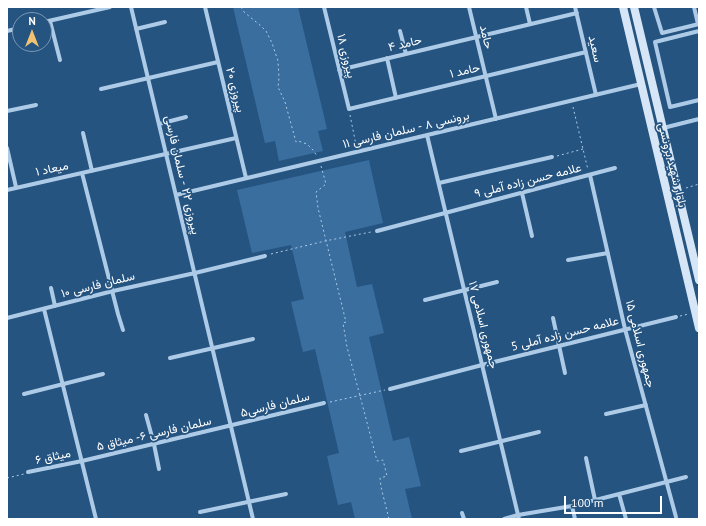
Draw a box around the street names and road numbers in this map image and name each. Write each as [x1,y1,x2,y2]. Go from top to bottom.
street label: حامد [476,24,496,50]
street label: پیروزی ۱۸ [334,32,358,80]
street label: حامد ۴ [387,33,423,55]
street label: سعید [585,34,605,64]
street label: حامد ۱ [448,61,482,81]
street label: پیروزی ۲۰ [222,66,248,114]
street label: برونسی ۸ - سلمان فارسی ۱۱ [341,108,471,152]
street label: پیروزی ۲۲ - سلمان فارسی [161,114,203,236]
street label: بلوار شهید برونسی [655,121,689,209]
street label: میعاد ۱ [34,159,70,179]
street label: علامه حسن زاده آملی ۹ [473,161,583,201]
street label: سلمان فارسی ۱۰ [60,269,136,301]
street label: جمهوری اسلامی ۱۷ [465,280,501,370]
street label: جمهوری اسلامی ۱۵ [622,299,658,389]
street label: علامه حسن زاده آملی 5 [510,314,620,354]
street label: سلمان فارسی۵ [239,389,311,421]
street label: سلمان فارسی ۶- میثاق ۵ [95,414,213,454]
street label: میثاق ۶ [34,446,72,468]

